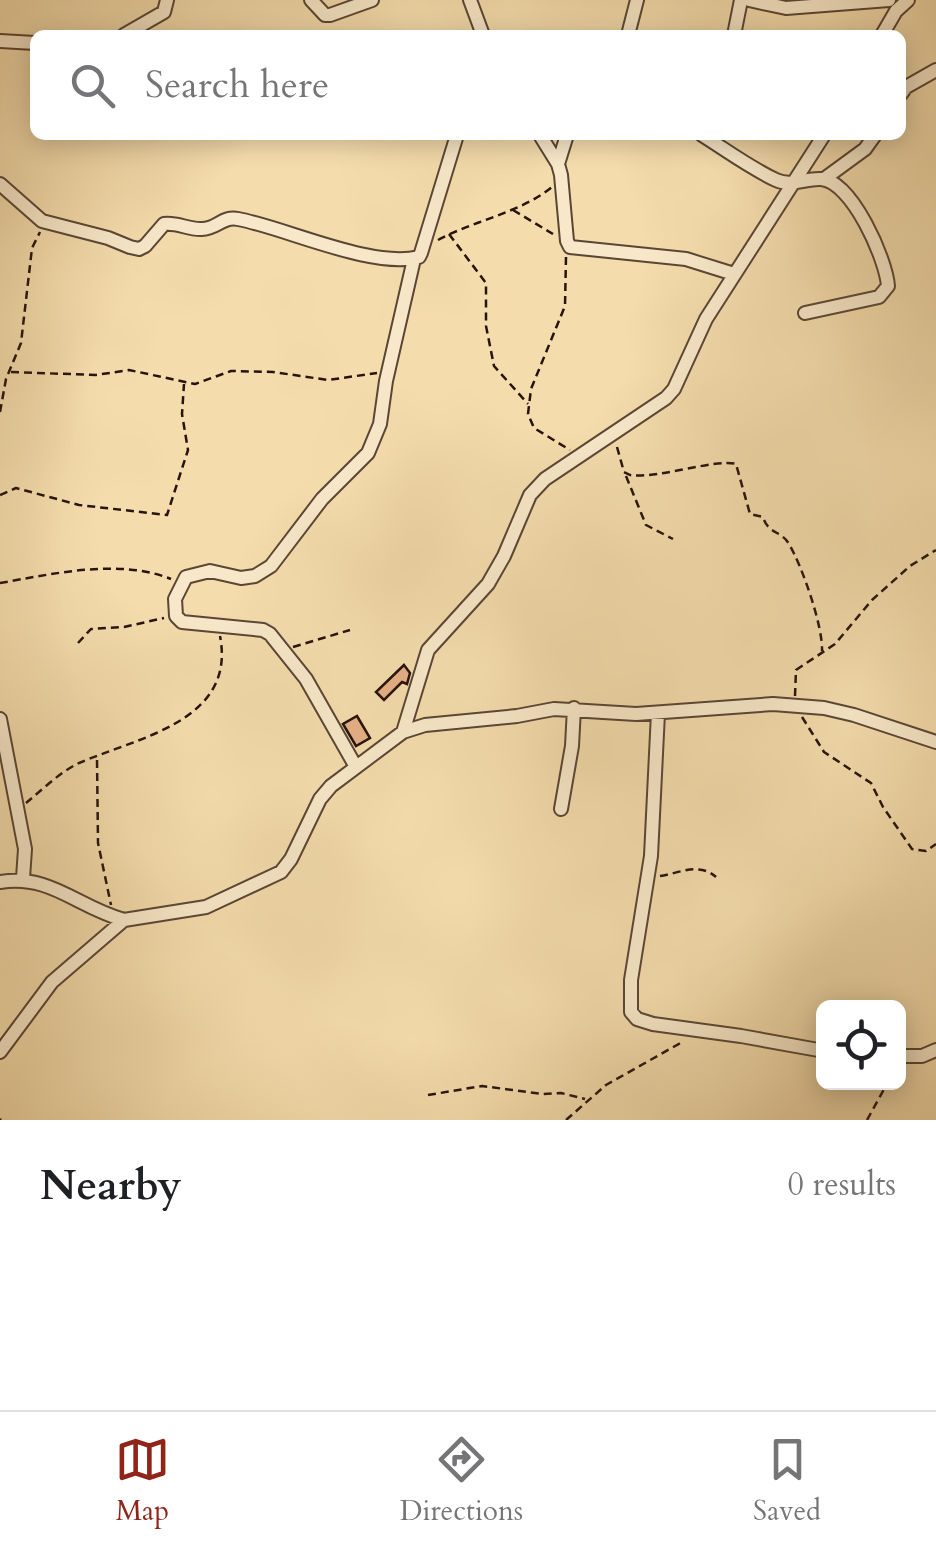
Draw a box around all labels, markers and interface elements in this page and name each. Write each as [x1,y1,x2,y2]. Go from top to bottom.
search box [30,30,906,140]
icon: search [65,58,120,113]
text: Search here [145,59,329,111]
map controls [816,1000,906,1090]
button: locate [816,1000,906,1090]
text: Nearby [40,1157,182,1214]
text: 0 results [788,1163,896,1207]
tab: Map [115,1432,170,1530]
tab: Directions [400,1432,523,1530]
tab: Saved [753,1432,821,1530]

